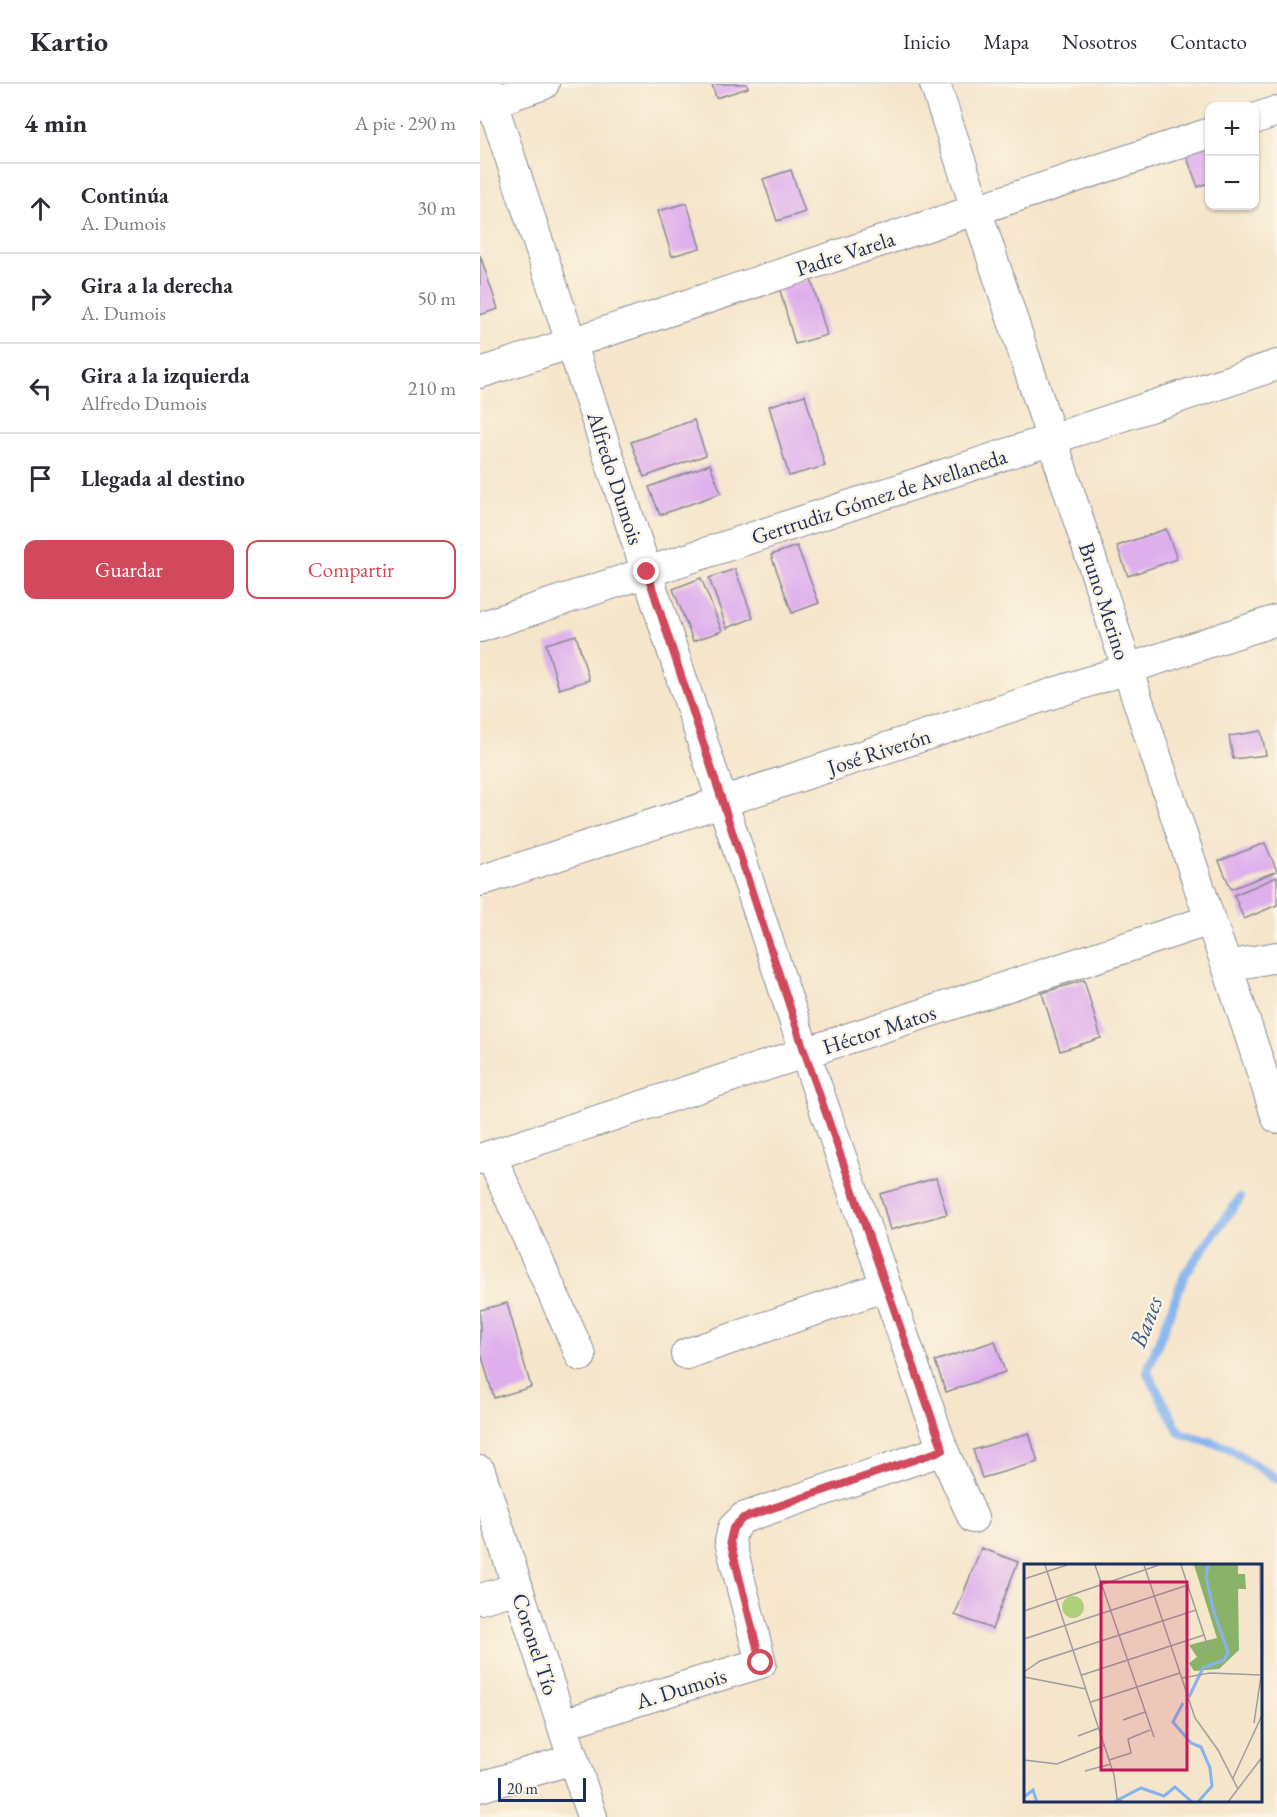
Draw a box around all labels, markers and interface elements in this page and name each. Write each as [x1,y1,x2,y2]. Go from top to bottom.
text: Kartio [30,23,108,59]
text: Inicio [903,28,950,55]
text: Mapa [983,28,1029,55]
text: Nosotros [1062,28,1137,55]
text: Contacto [1170,28,1247,55]
map controls [1205,102,1259,210]
button: + [1205,102,1259,156]
text: 4 min [24,106,87,140]
text: A pie · 290 m [355,110,456,136]
button: − [1205,156,1259,210]
text: Continúa [81,181,169,210]
icon: ahead [24,192,57,225]
text: 30 m [417,195,456,221]
text: A. Dumois [81,210,166,236]
street label: Padre Varela [792,224,899,283]
text: Gira a la derecha [81,271,233,300]
icon: right [24,282,57,315]
text: 50 m [417,285,456,311]
text: A. Dumois [81,300,166,326]
text: Gira a la izquierda [81,361,250,390]
icon: left [24,372,57,405]
text: 210 m [408,375,456,401]
text: Alfredo Dumois [81,390,207,416]
street label: Alfredo Dumois [580,407,651,548]
street label: Gertrudiz Gómez de Avellaneda [748,441,1011,552]
icon: arrive [24,462,57,495]
text: Llegada al destino [81,464,245,493]
street label: Bruno Merino [1072,539,1137,664]
button: Guardar [24,540,234,599]
button: Compartir [246,540,456,599]
route end [633,558,659,584]
street label: José Riverón [822,721,935,782]
street label: Héctor Matos [819,997,940,1061]
water label: Banes [1121,1291,1170,1353]
inset map [1024,1564,1262,1802]
street label: Coronel Tío [505,1589,566,1699]
route start [747,1649,773,1675]
street label: A. Dumois [631,1661,730,1716]
scale bar [498,1775,586,1802]
text: 20 m [507,1778,538,1799]

